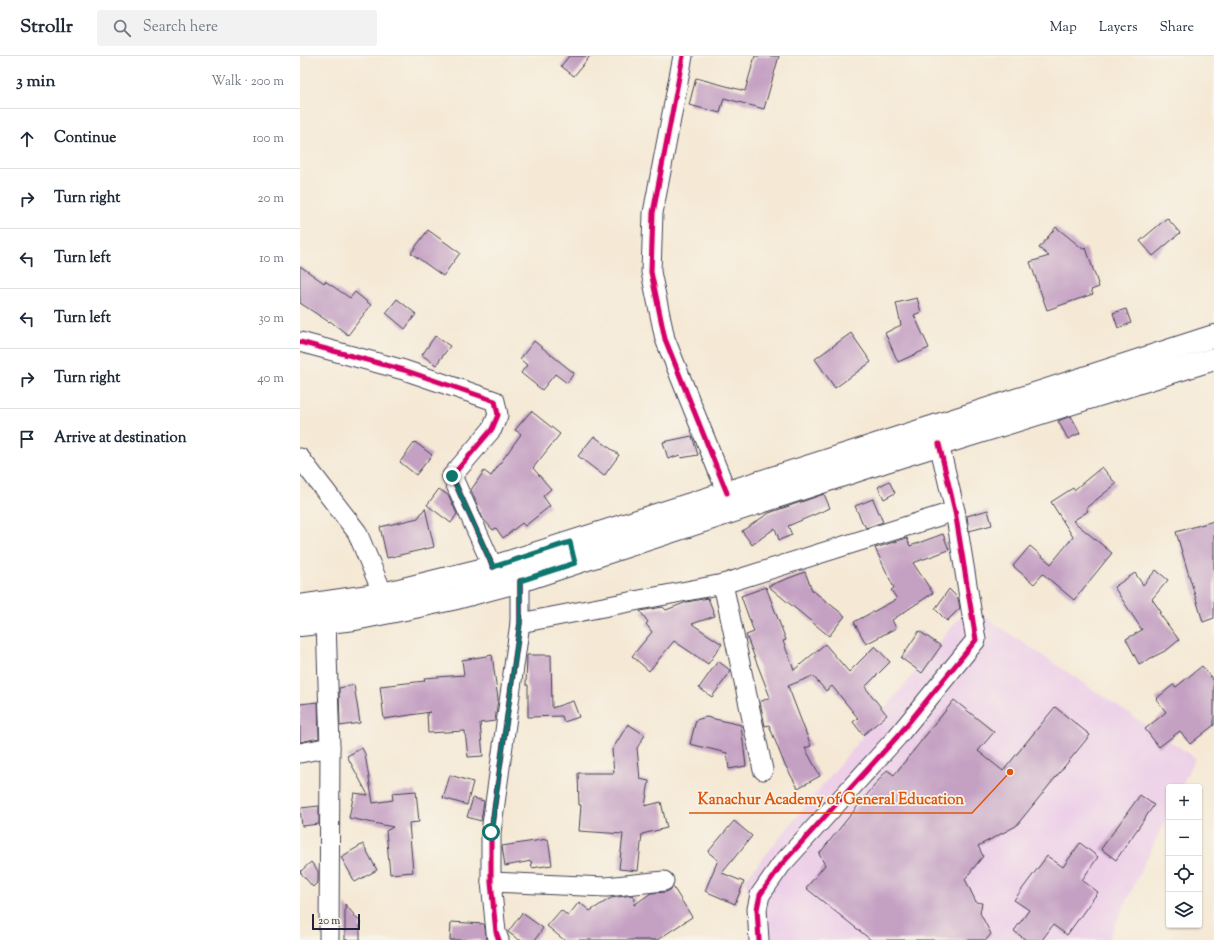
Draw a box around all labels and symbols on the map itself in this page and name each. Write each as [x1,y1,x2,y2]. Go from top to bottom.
route end [443,467,461,485]
callout: Kanachur Academy of General Education [689,786,972,813]
text: Kanachur Academy of General Education [698,790,964,811]
route start [482,823,500,841]
scale bar [312,912,360,931]

